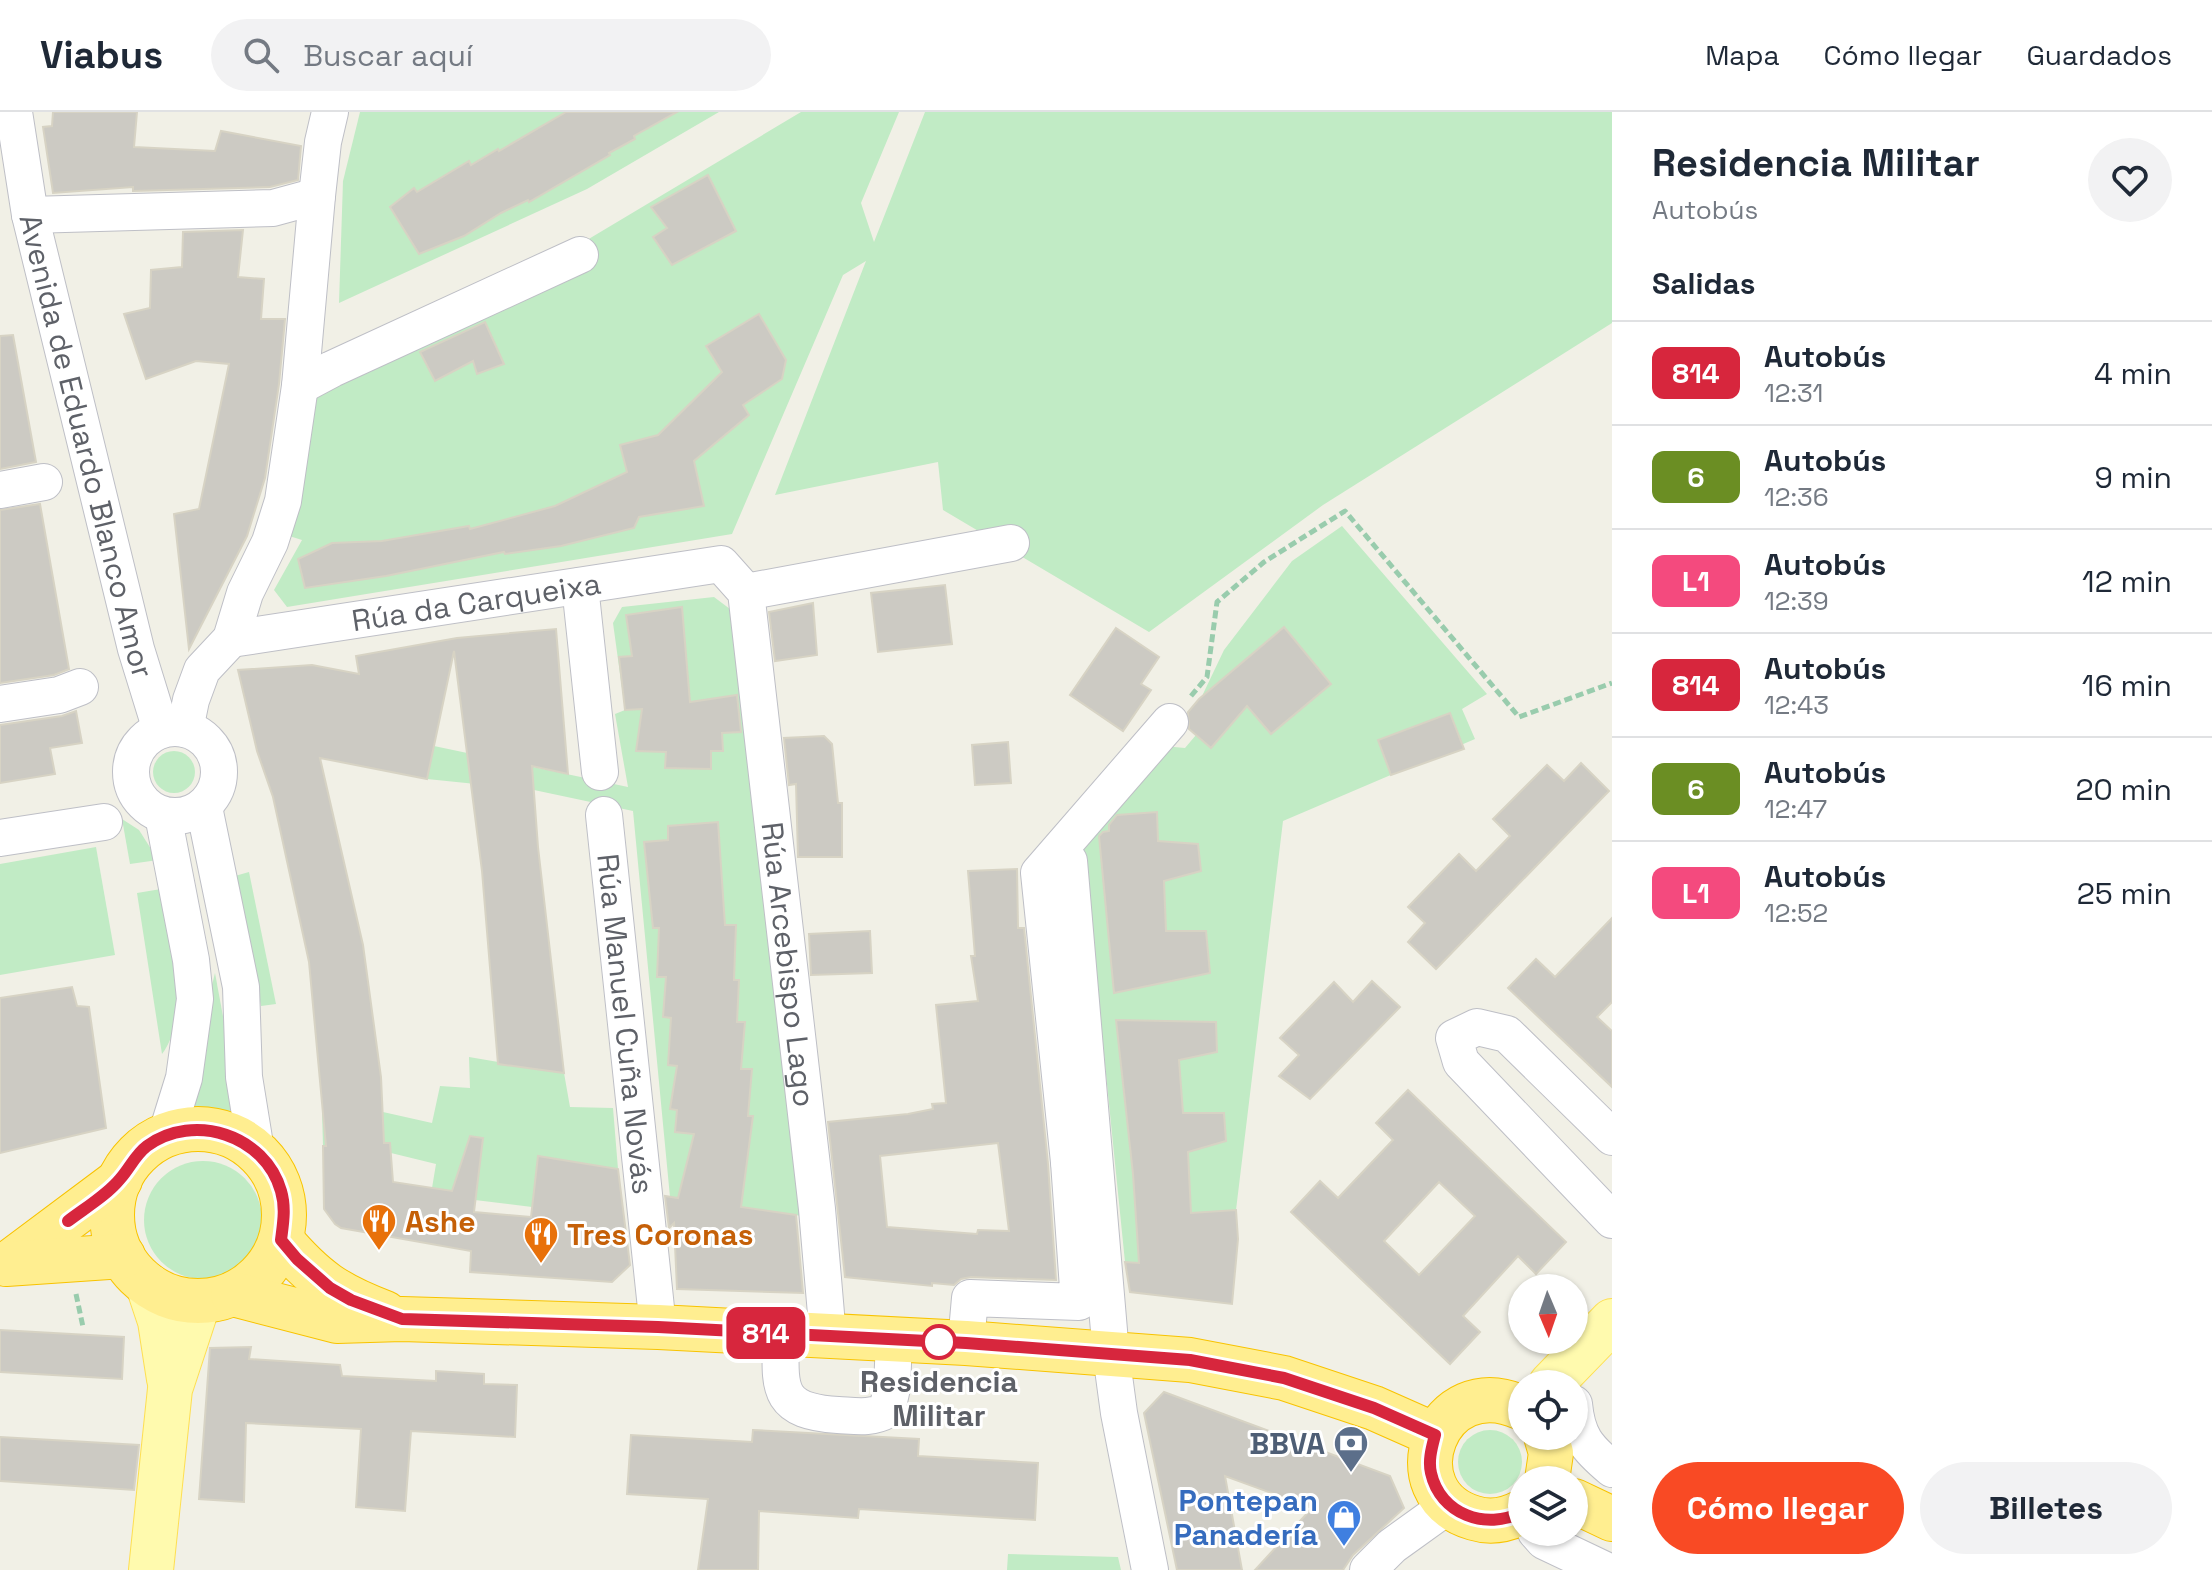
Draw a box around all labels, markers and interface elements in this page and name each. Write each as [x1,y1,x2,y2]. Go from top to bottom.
search box [211,19,771,91]
text: Viabus [40,31,163,79]
icon: search [239,33,283,77]
text: Buscar aquí [303,36,473,75]
text: Mapa [1705,37,1780,73]
text: Cómo llegar [1824,37,1982,73]
text: Guardados [2026,37,2172,73]
button: heart [2088,138,2172,222]
text: Residencia Militar [1652,139,1980,187]
text: Autobús [1652,193,1758,227]
street label: Avenida de Eduardo Blanco Amor [11,210,163,682]
text: Salidas [1652,264,1756,303]
text: Autobús [1764,337,1886,376]
text: 4 min [2094,354,2172,393]
text: 814 [1672,355,1720,391]
text: 12:31 [1764,376,1823,410]
text: Autobús [1764,441,1886,480]
text: 9 min [2094,458,2172,497]
text: 6 [1687,459,1705,495]
text: 12:36 [1764,480,1829,514]
text: Autobús [1764,545,1886,584]
text: 12 min [2082,562,2172,601]
street label: Rúa da Carqueixa [349,563,603,640]
text: L1 [1682,563,1710,599]
text: 12:39 [1764,584,1829,618]
text: Autobús [1764,649,1886,688]
text: 16 min [2082,666,2172,705]
text: 814 [1672,667,1720,703]
text: 12:43 [1764,688,1829,722]
text: Autobús [1764,753,1886,792]
text: 20 min [2075,770,2172,809]
text: 6 [1687,771,1705,807]
text: 12:47 [1764,792,1827,826]
street label: Rúa Arcebispo Lago [753,820,825,1109]
street label: Rúa Manuel Cuña Novás [589,852,663,1196]
text: Autobús [1764,857,1886,896]
text: 25 min [2077,874,2172,913]
text: L1 [1682,875,1710,911]
text: 12:52 [1764,896,1828,930]
restaurant icon: Ashe [360,1202,398,1252]
place label: Ashe [405,1202,476,1241]
restaurant icon: Tres Coronas [522,1215,560,1265]
place label: Tres Coronas [567,1215,753,1254]
north arrow [1508,1274,1588,1354]
map controls [1508,1274,1588,1546]
line badge: 814 [720,1307,812,1359]
text: 814 [742,1315,790,1351]
marker: Residencia Militar [922,1325,956,1359]
place label: Residencia Militar [860,1362,1018,1435]
button: locate [1508,1370,1588,1450]
place label: BBVA [1249,1424,1325,1463]
bank icon: BBVA [1332,1424,1370,1474]
button: Cómo llegar [1652,1462,1904,1554]
button: Billetes [1920,1462,2172,1554]
button: layers [1508,1466,1588,1546]
place label: Pontepan Panadería [1174,1481,1318,1554]
shop icon: Pontepan Panadería [1325,1498,1363,1548]

